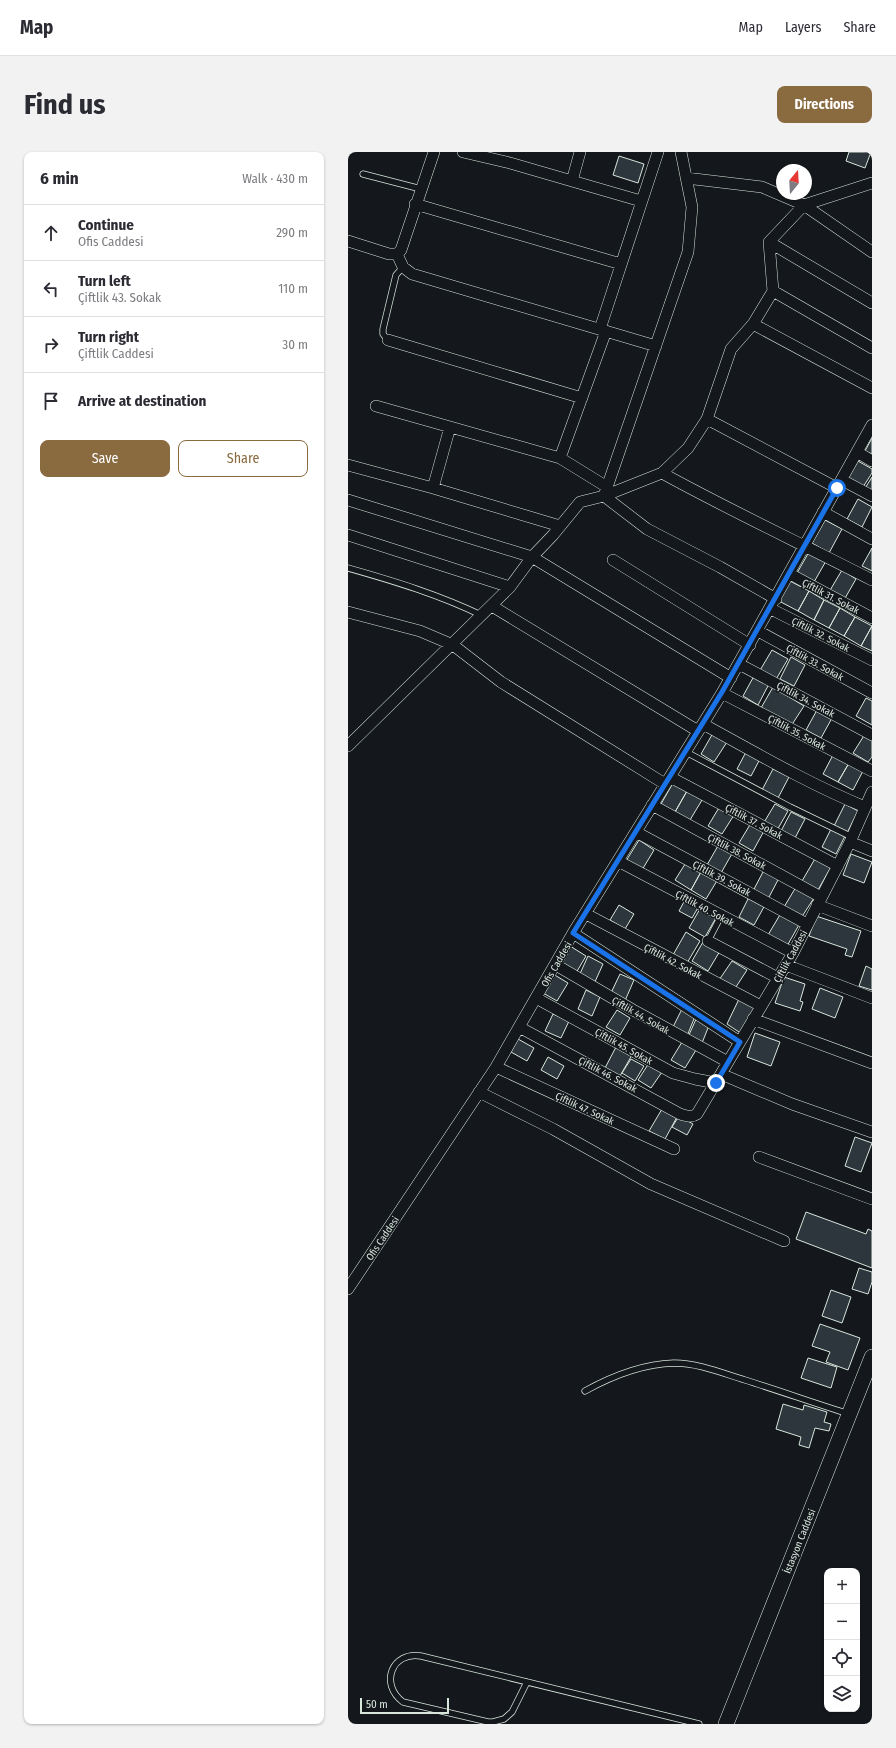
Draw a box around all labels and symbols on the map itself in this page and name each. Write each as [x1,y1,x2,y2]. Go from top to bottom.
north arrow [776,164,812,200]
route start [828,479,846,497]
street label: Çiftlik 31. Sokak [800,577,861,617]
street label: Çiftlik 32. Sokak [789,615,852,655]
street label: Çiftlik 33. Sokak [784,642,846,684]
street label: Çiftlik 34. Sokak [774,680,837,720]
street label: Çiftlik 35. Sokak [766,713,828,753]
street label: Çiftlik 37. Sokak [723,802,785,842]
street label: Çiftlik 38. Sokak [705,831,768,872]
street label: Çiftlik 39. Sokak [690,859,753,899]
street label: Çiftlik 40. Sokak [673,888,736,930]
street label: Çiftlik Caddesi [771,928,810,985]
street label: Ofis Caddesi [539,940,575,989]
street label: Çiftlik 42. Sokak [642,942,704,982]
street label: Çiftlik 44. Sokak [610,995,672,1037]
street label: Çiftlik 45. Sokak [593,1026,655,1068]
street label: Çiftlik 46. Sokak [576,1054,639,1095]
route end [707,1074,725,1092]
street label: Çiftlik 47. Sokak [553,1090,616,1128]
street label: Ofis Caddesi [364,1214,402,1263]
street label: İstasyon Caddesi [780,1507,818,1575]
scale bar [360,1696,449,1715]

